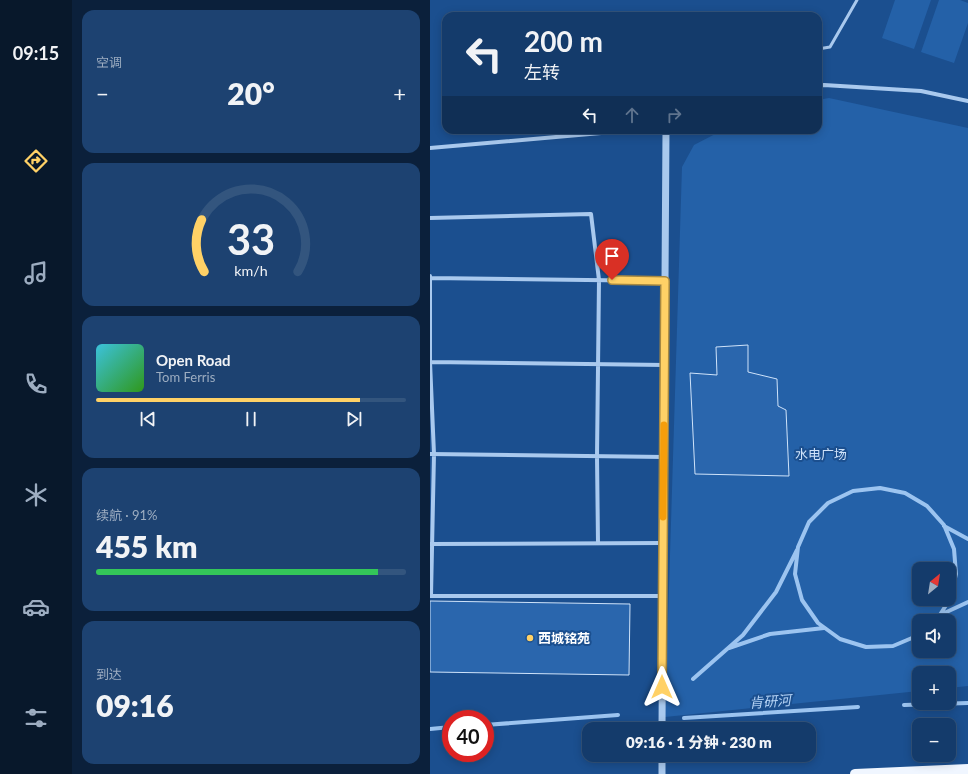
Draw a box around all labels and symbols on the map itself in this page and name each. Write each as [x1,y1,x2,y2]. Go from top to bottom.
pin [595,239,629,280]
park label: 水电广场 [795,446,847,462]
north arrow [912,562,956,606]
place label: 西城铭苑 [538,630,590,646]
marker: 西城铭苑 [525,633,535,643]
position arrow [641,666,683,708]
water label: 肯研河 [748,691,795,711]
speed limit sign: 40 [442,710,494,762]

